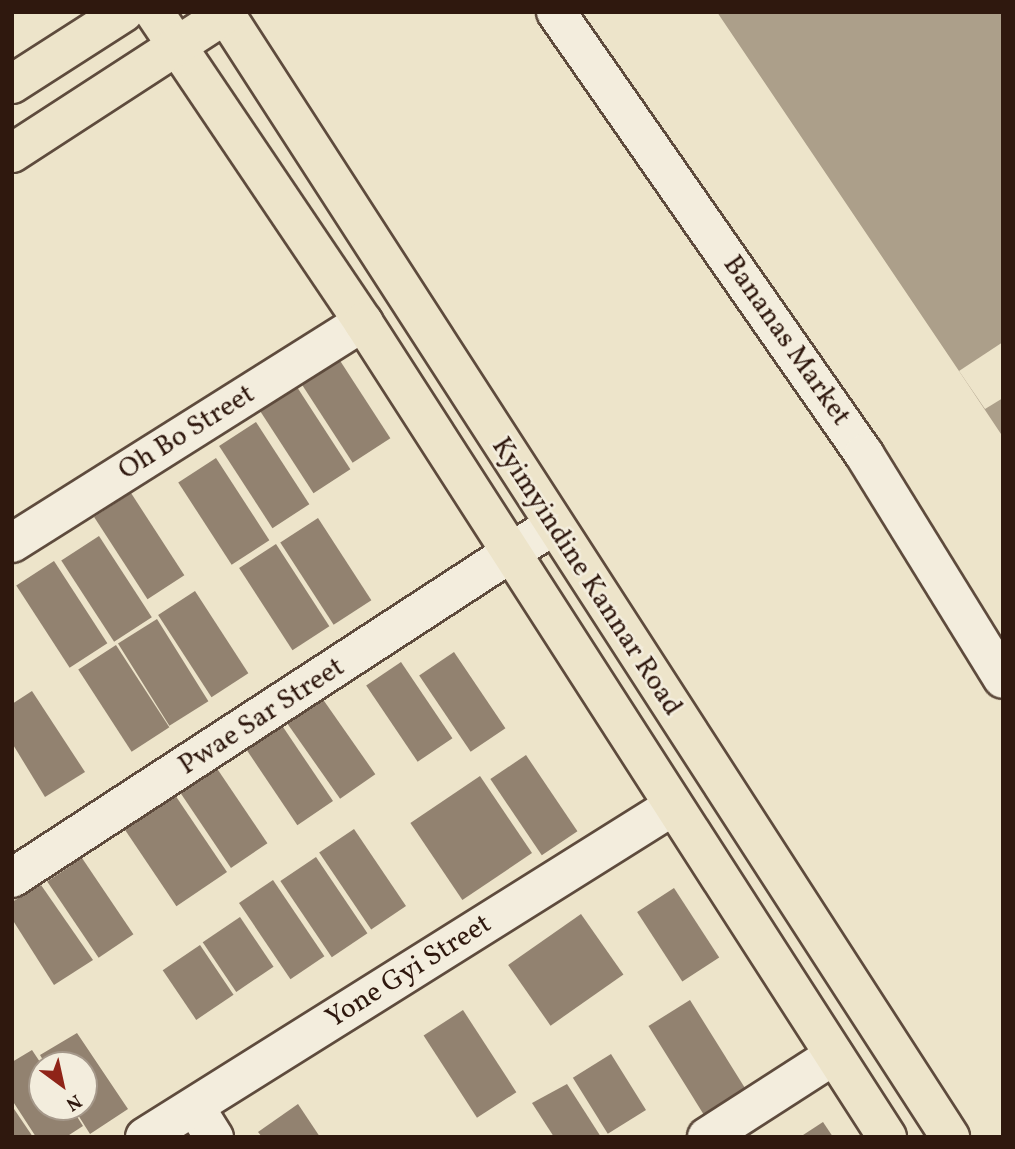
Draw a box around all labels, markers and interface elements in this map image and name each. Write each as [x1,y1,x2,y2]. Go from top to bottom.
street label: Bananas Market [715,249,857,433]
street label: Oh Bo Street [113,378,261,488]
street label: Kyimyindine Kannar Road [483,431,689,723]
street label: Pwae Sar Street [173,651,351,783]
street label: Yone Gyi Street [320,908,498,1036]
north arrow [28,1051,98,1121]
text: N [60,1087,86,1117]

